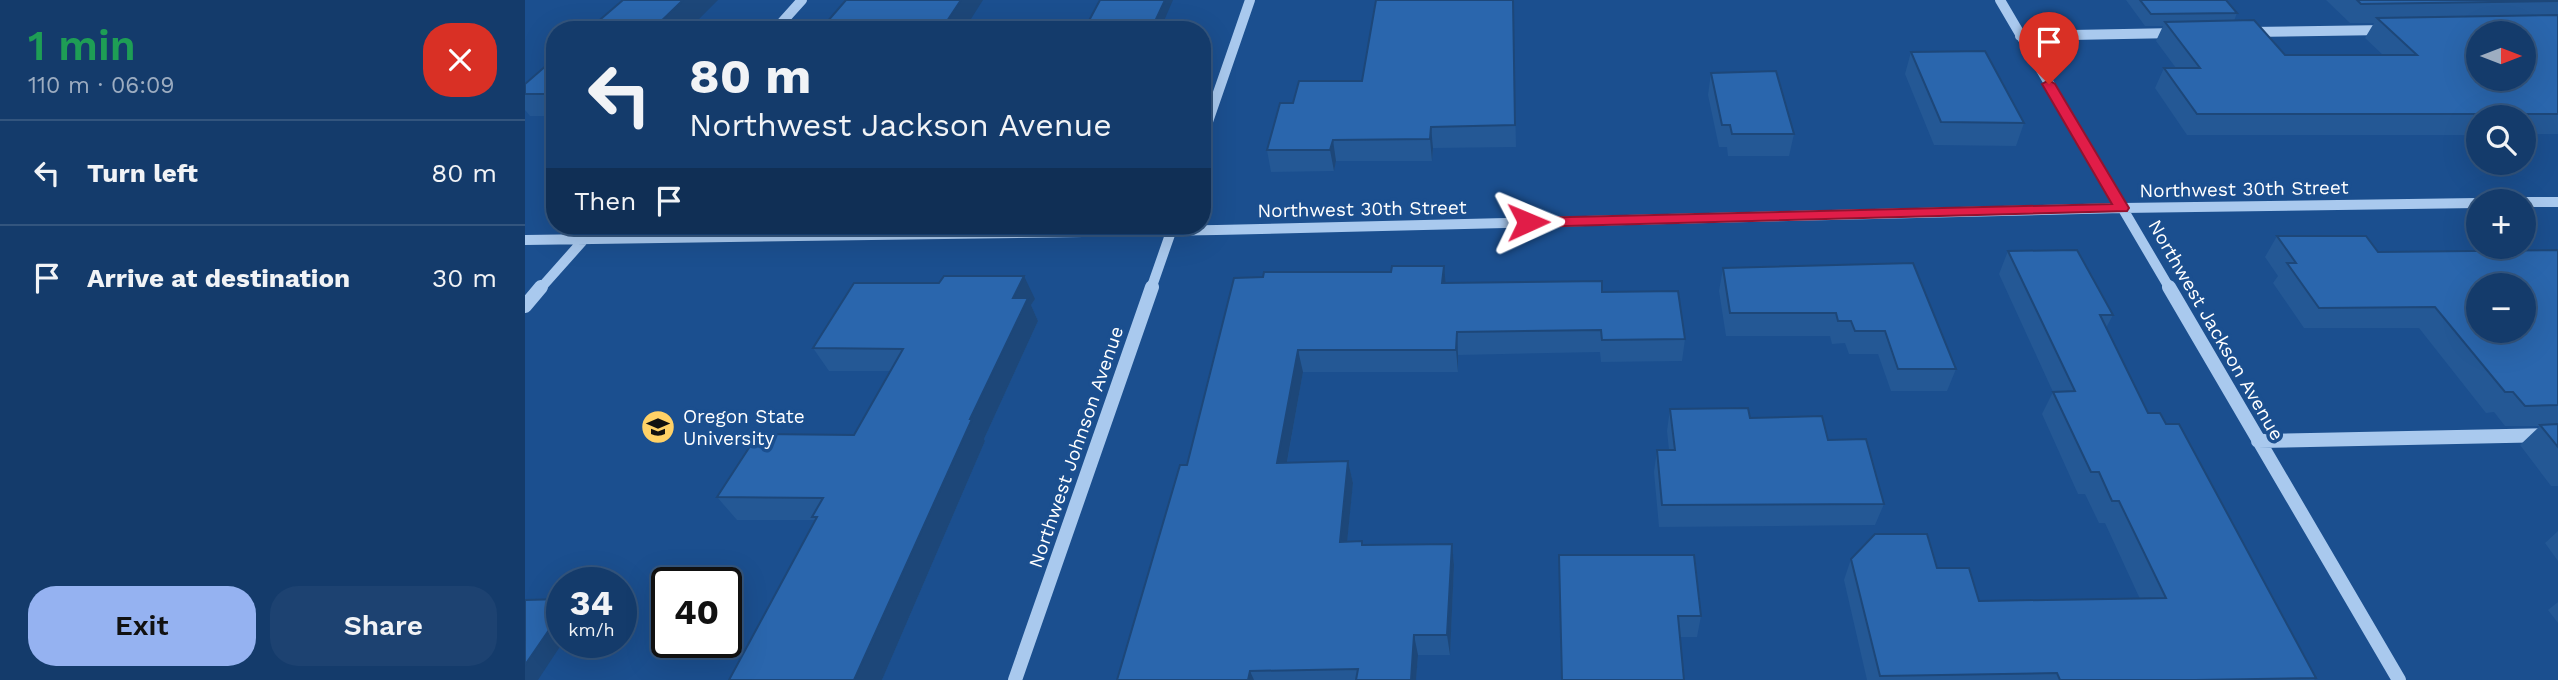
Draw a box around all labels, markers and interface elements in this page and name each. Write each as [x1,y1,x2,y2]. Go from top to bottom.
pin [2019,12.0,2079,84]
text: 1 min [28,21,136,70]
north arrow [2466,21,2536,91]
map controls [2466,21,2536,343]
button: close [423,23,497,97]
icon: arrive [2030,23,2068,61]
text: 80 m [689,47,811,105]
icon: left [574,49,665,140]
text: 110 m · 06:09 [28,72,175,99]
button: search [2466,105,2536,175]
text: Northwest Jackson Avenue [689,106,1112,144]
icon: left [28,154,66,192]
text: Turn left [87,158,198,188]
text: 80 m [431,158,497,188]
street label: Northwest 30th Street [2139,176,2349,202]
icon: arrive [650,182,688,220]
position arrow [1491,185,1565,259]
text: Then [574,186,636,216]
button: + [2466,189,2536,259]
street label: Northwest 30th Street [1257,196,1467,222]
street label: Northwest Jackson Avenue [2143,216,2289,444]
icon: arrive [28,259,66,297]
text: Arrive at destination [87,263,350,293]
text: 30 m [432,263,497,293]
button: − [2466,273,2536,343]
street label: Northwest Johnson Avenue [1024,323,1128,571]
place label: Oregon State University [683,405,805,450]
school or university icon: Oregon State University [639,408,677,446]
speed limit sign: 40 [651,567,742,658]
text: 34 [570,582,613,624]
button: Exit [28,586,256,666]
button: Share [270,586,497,666]
text: km/h [568,619,615,640]

